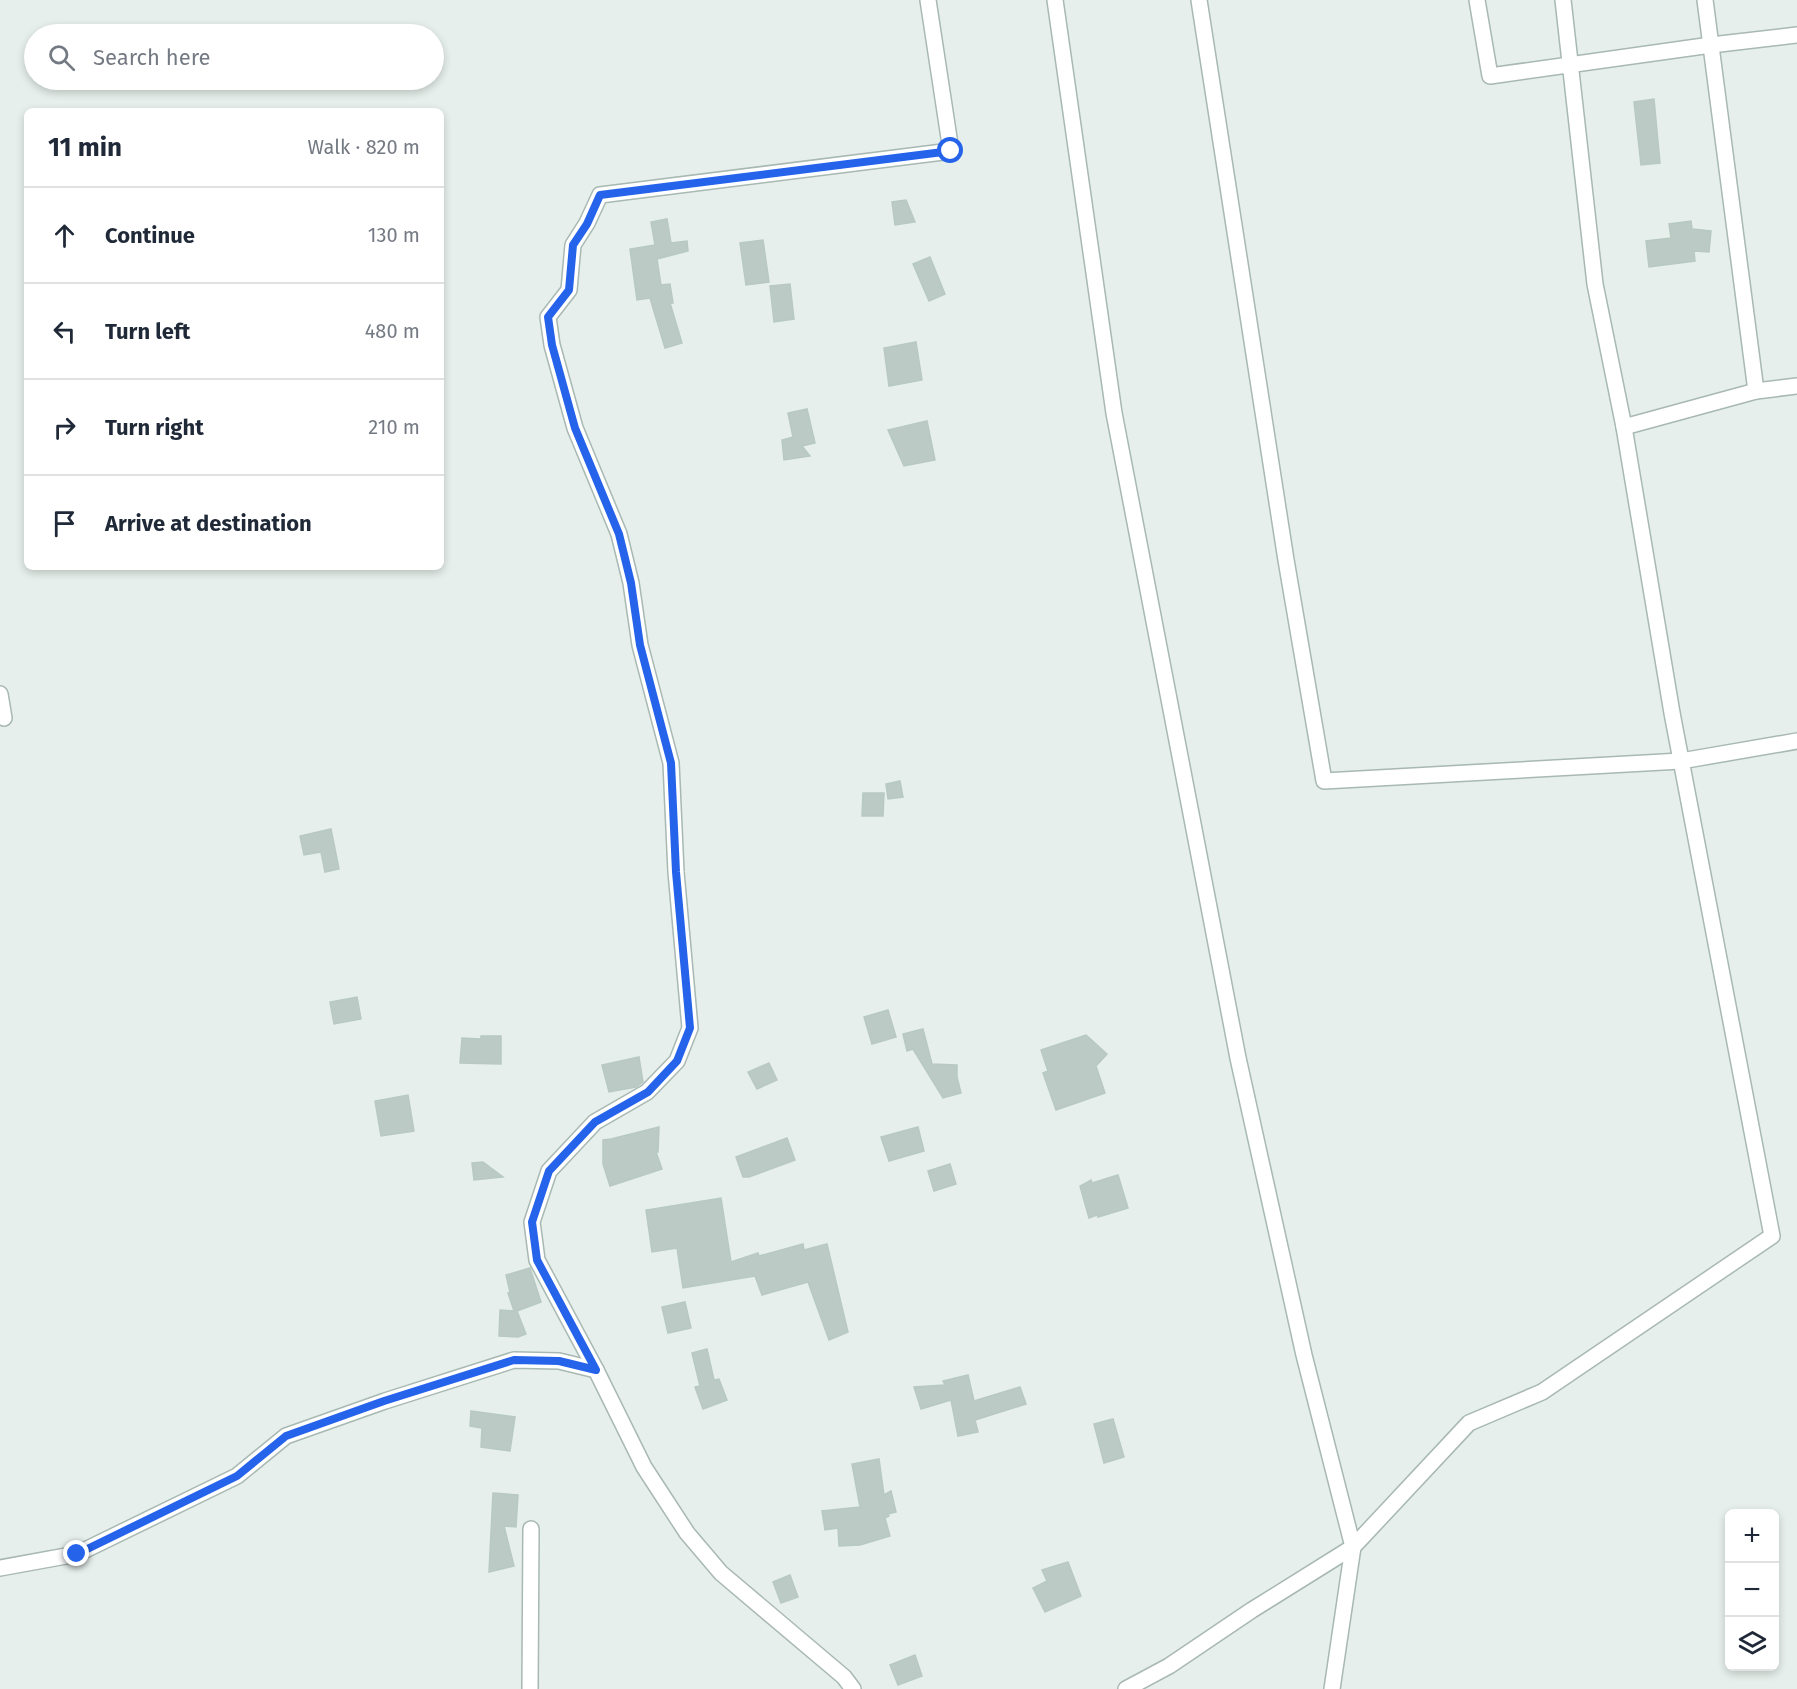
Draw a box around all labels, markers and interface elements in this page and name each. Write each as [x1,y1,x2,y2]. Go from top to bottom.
search box [24,24,444,90]
icon: search [45,41,78,74]
text: Search here [93,44,211,71]
text: 11 min [48,132,122,163]
text: Walk · 820 m [308,135,420,159]
route start [937,137,963,163]
icon: ahead [48,219,81,252]
text: Continue [105,222,195,249]
text: 130 m [368,223,420,247]
icon: left [48,315,81,348]
text: Turn left [105,318,190,345]
text: 480 m [365,319,420,343]
icon: right [48,411,81,444]
text: Turn right [105,414,204,441]
text: 210 m [368,415,420,439]
icon: arrive [48,507,81,540]
text: Arrive at destination [105,510,312,537]
map controls [1725,1509,1779,1671]
button: + [1725,1509,1779,1563]
route end [63,1540,89,1566]
button: − [1725,1563,1779,1617]
button: layers [1725,1617,1779,1671]

